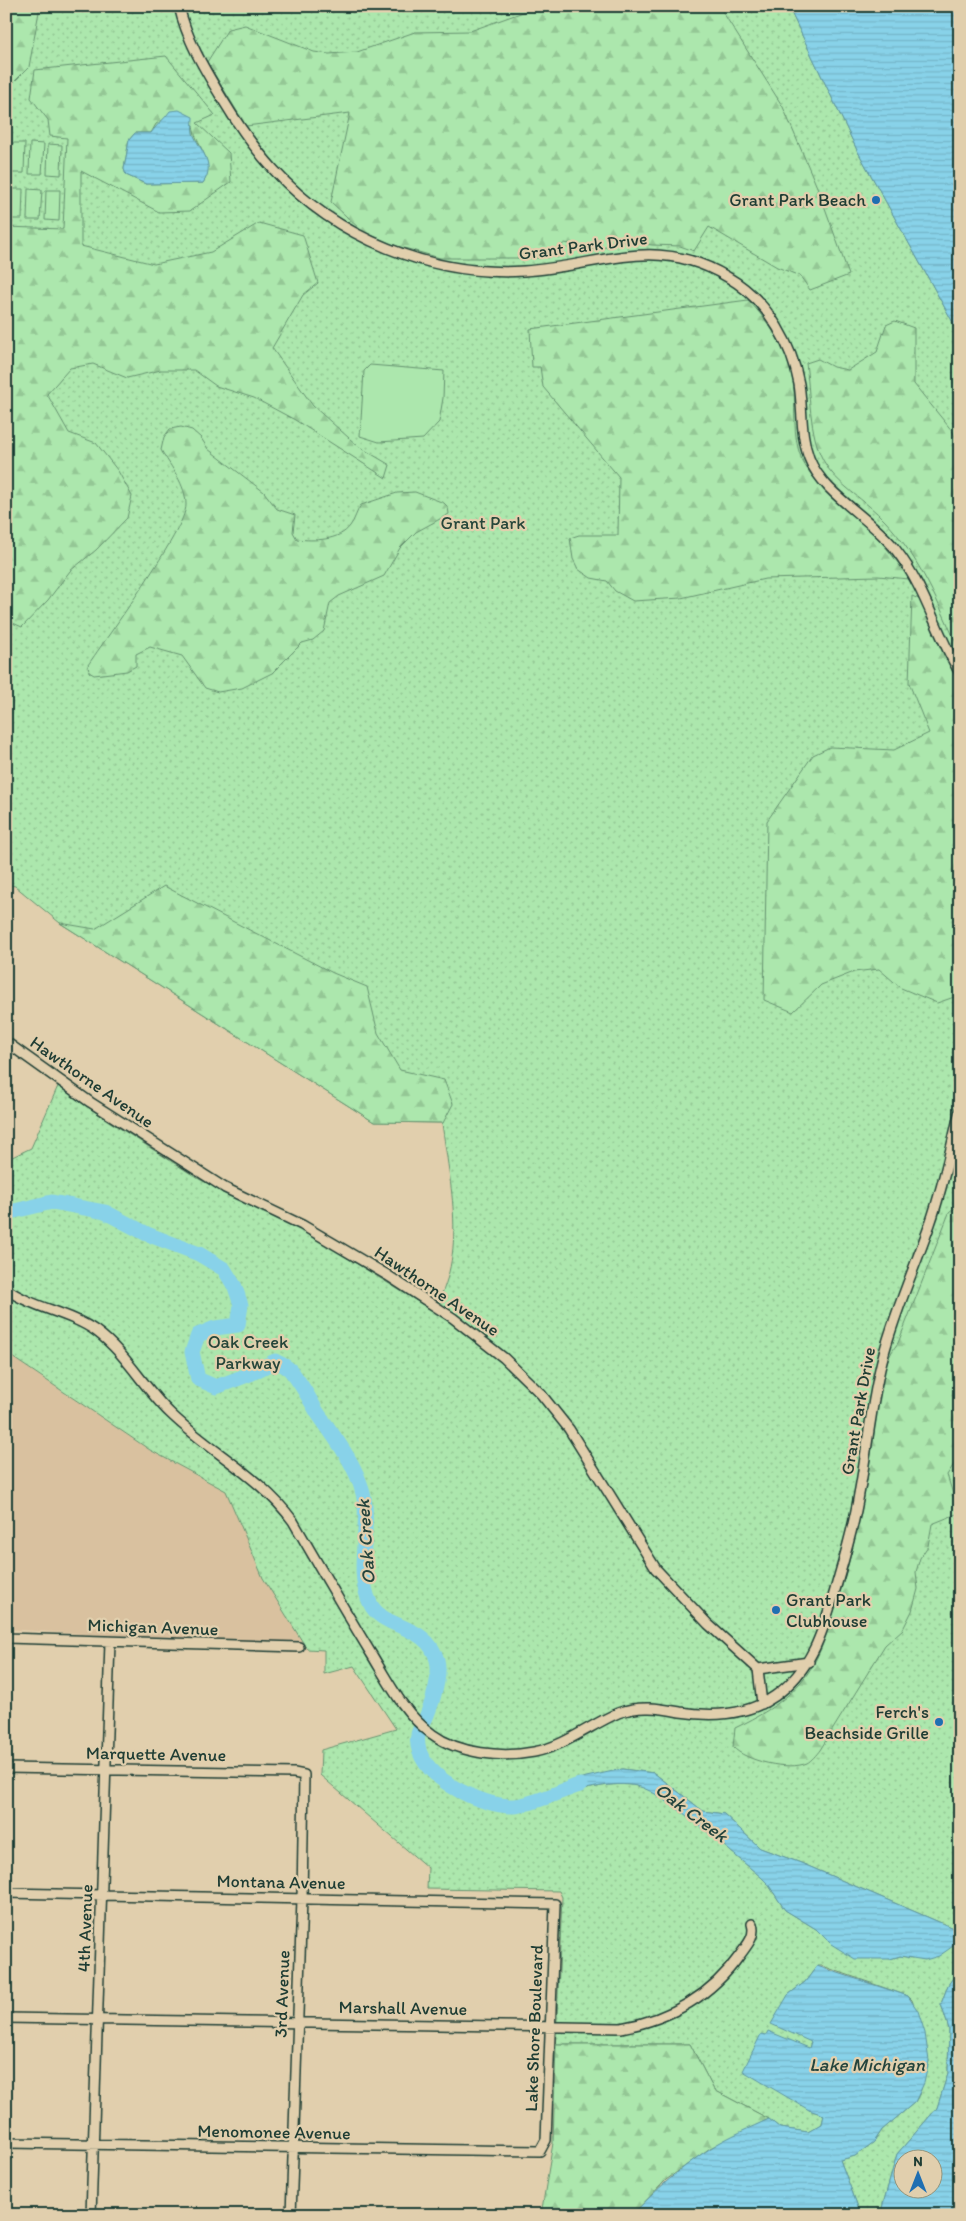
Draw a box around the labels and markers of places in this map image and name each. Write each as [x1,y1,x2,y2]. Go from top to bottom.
place label: Grant Park Beach [729,189,866,211]
marker: Grant Park Beach [870,194,882,206]
place label: Grant Park Clubhouse [786,1589,871,1632]
marker: Grant Park Clubhouse [770,1604,782,1616]
place label: Ferch's Beachside Grille [804,1701,929,1744]
marker: Ferch's Beachside Grille [933,1716,945,1728]

